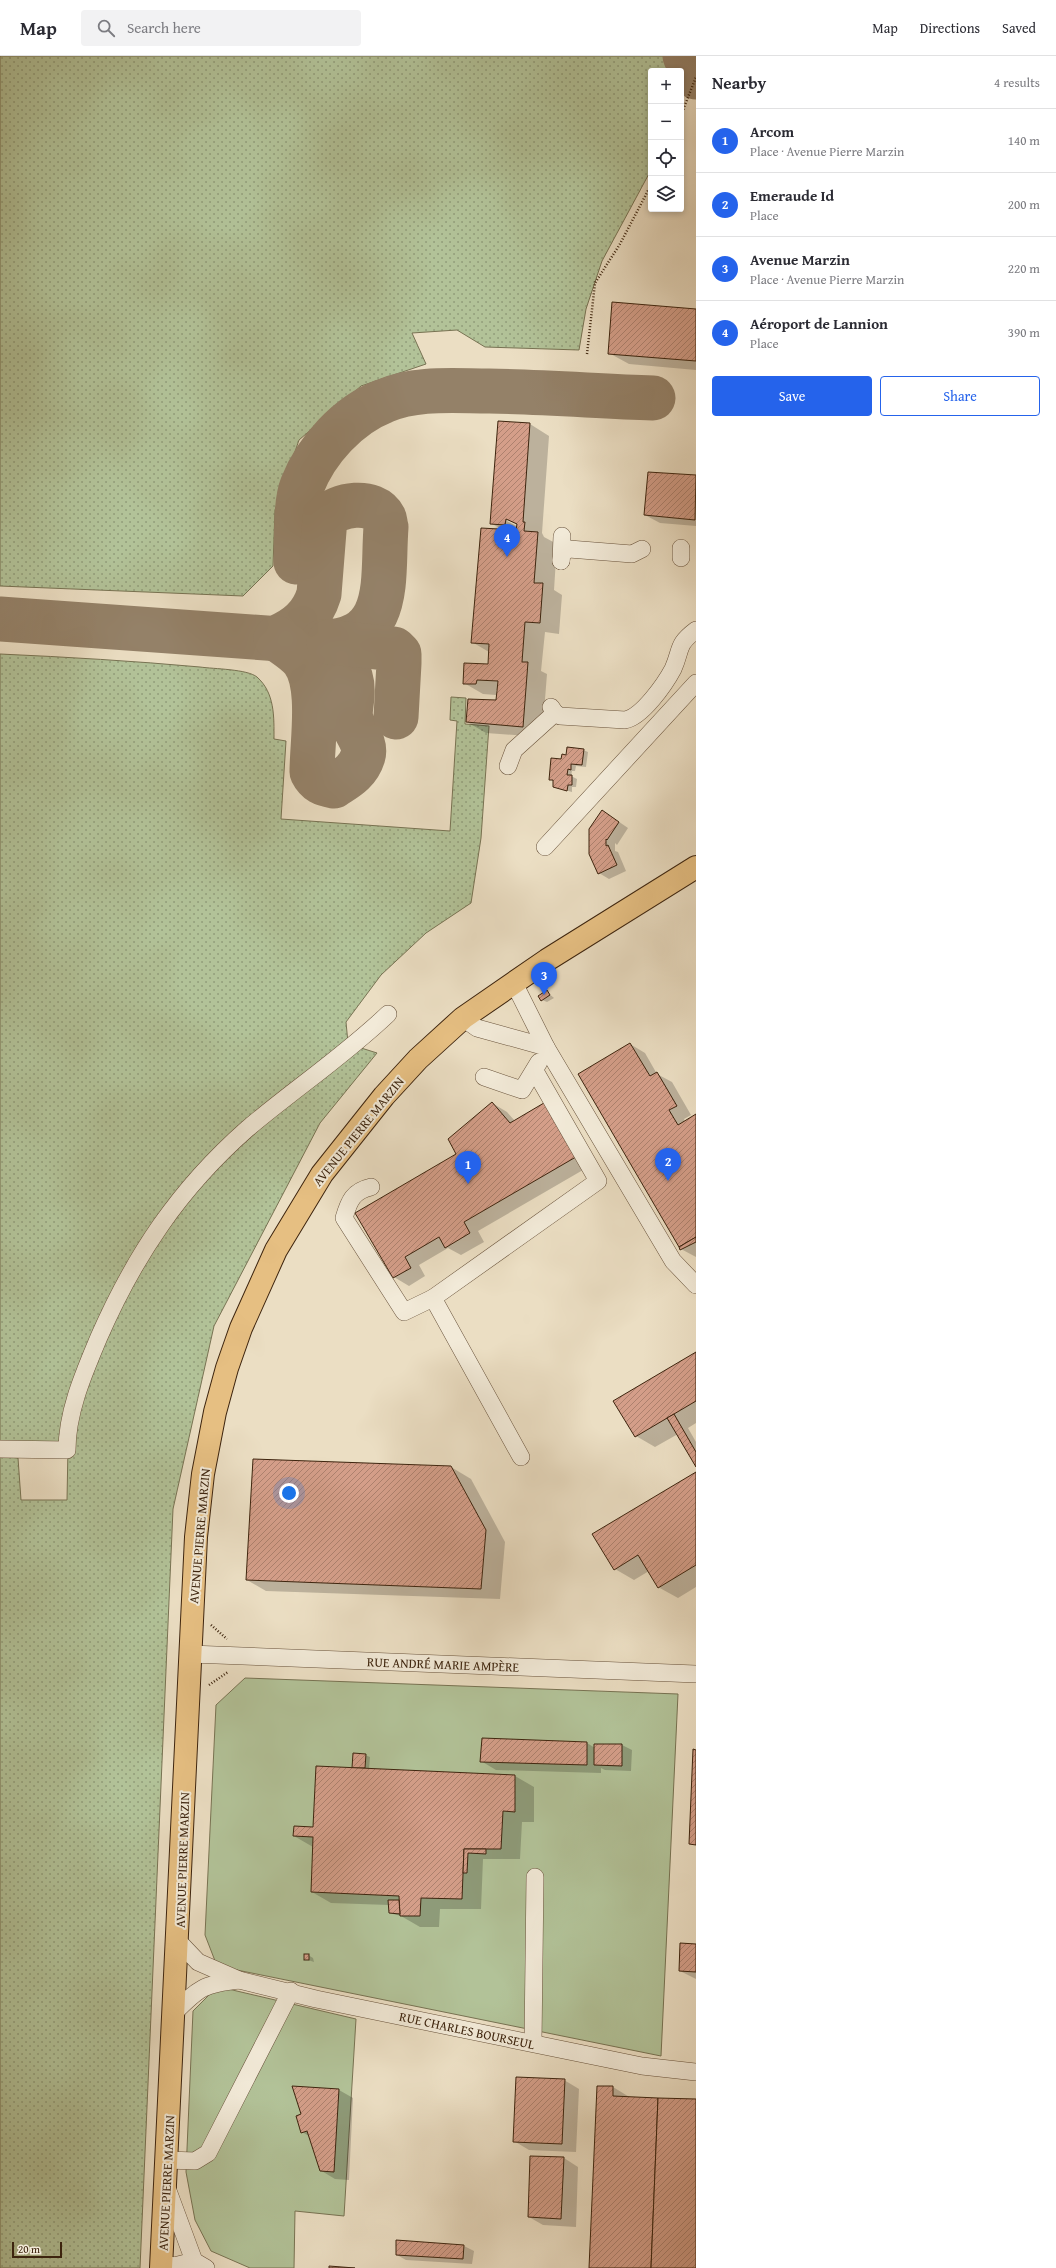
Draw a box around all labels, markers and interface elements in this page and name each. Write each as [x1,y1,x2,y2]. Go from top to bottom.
search box [81,10,361,46]
text: Map [20,14,57,42]
icon: search [95,17,117,39]
text: Search here [127,17,201,38]
text: Map [872,18,898,38]
text: Directions [920,18,980,38]
text: Saved [1002,18,1036,38]
map controls [648,68,684,212]
button: + [648,68,684,104]
text: Nearby [712,70,766,95]
text: 4 results [994,73,1040,92]
button: − [648,104,684,140]
text: Arcom [750,121,794,142]
text: 1 [722,131,728,150]
text: 140 m [1008,131,1040,150]
button: locate [648,140,684,176]
text: Place · Avenue Pierre Marzin [750,142,904,161]
button: layers [648,176,684,212]
text: Emeraude Id [750,185,834,206]
text: 2 [722,195,728,214]
text: 200 m [1008,195,1040,214]
text: Place [750,206,779,225]
text: Avenue Marzin [750,249,850,270]
text: 3 [722,259,728,278]
text: 220 m [1008,259,1040,278]
text: Place · Avenue Pierre Marzin [750,270,904,289]
text: Aéroport de Lannion [750,313,888,334]
text: 4 [722,323,728,342]
text: 390 m [1008,323,1040,342]
text: Place [750,334,779,353]
button: Save [712,376,872,416]
button: Share [880,376,1040,416]
pin: 4 [494,524,520,557]
pin: 3 [531,962,557,995]
street label: AVENUE PIERRE MARZIN [308,1072,409,1190]
pin: 2 [655,1148,681,1181]
pin: 1 [455,1151,481,1184]
street label: AVENUE PIERRE MARZIN [184,1467,215,1605]
your location [279,1483,299,1503]
street label: RUE ANDRÉ MARIE AMPÈRE [367,1652,520,1677]
street label: AVENUE PIERRE MARZIN [171,1791,194,1928]
street label: RUE CHARLES BOURSEUL [398,2007,537,2054]
street label: AVENUE PIERRE MARZIN [153,2114,180,2251]
scale bar [12,2240,62,2259]
text: 20 m [18,2241,40,2257]

